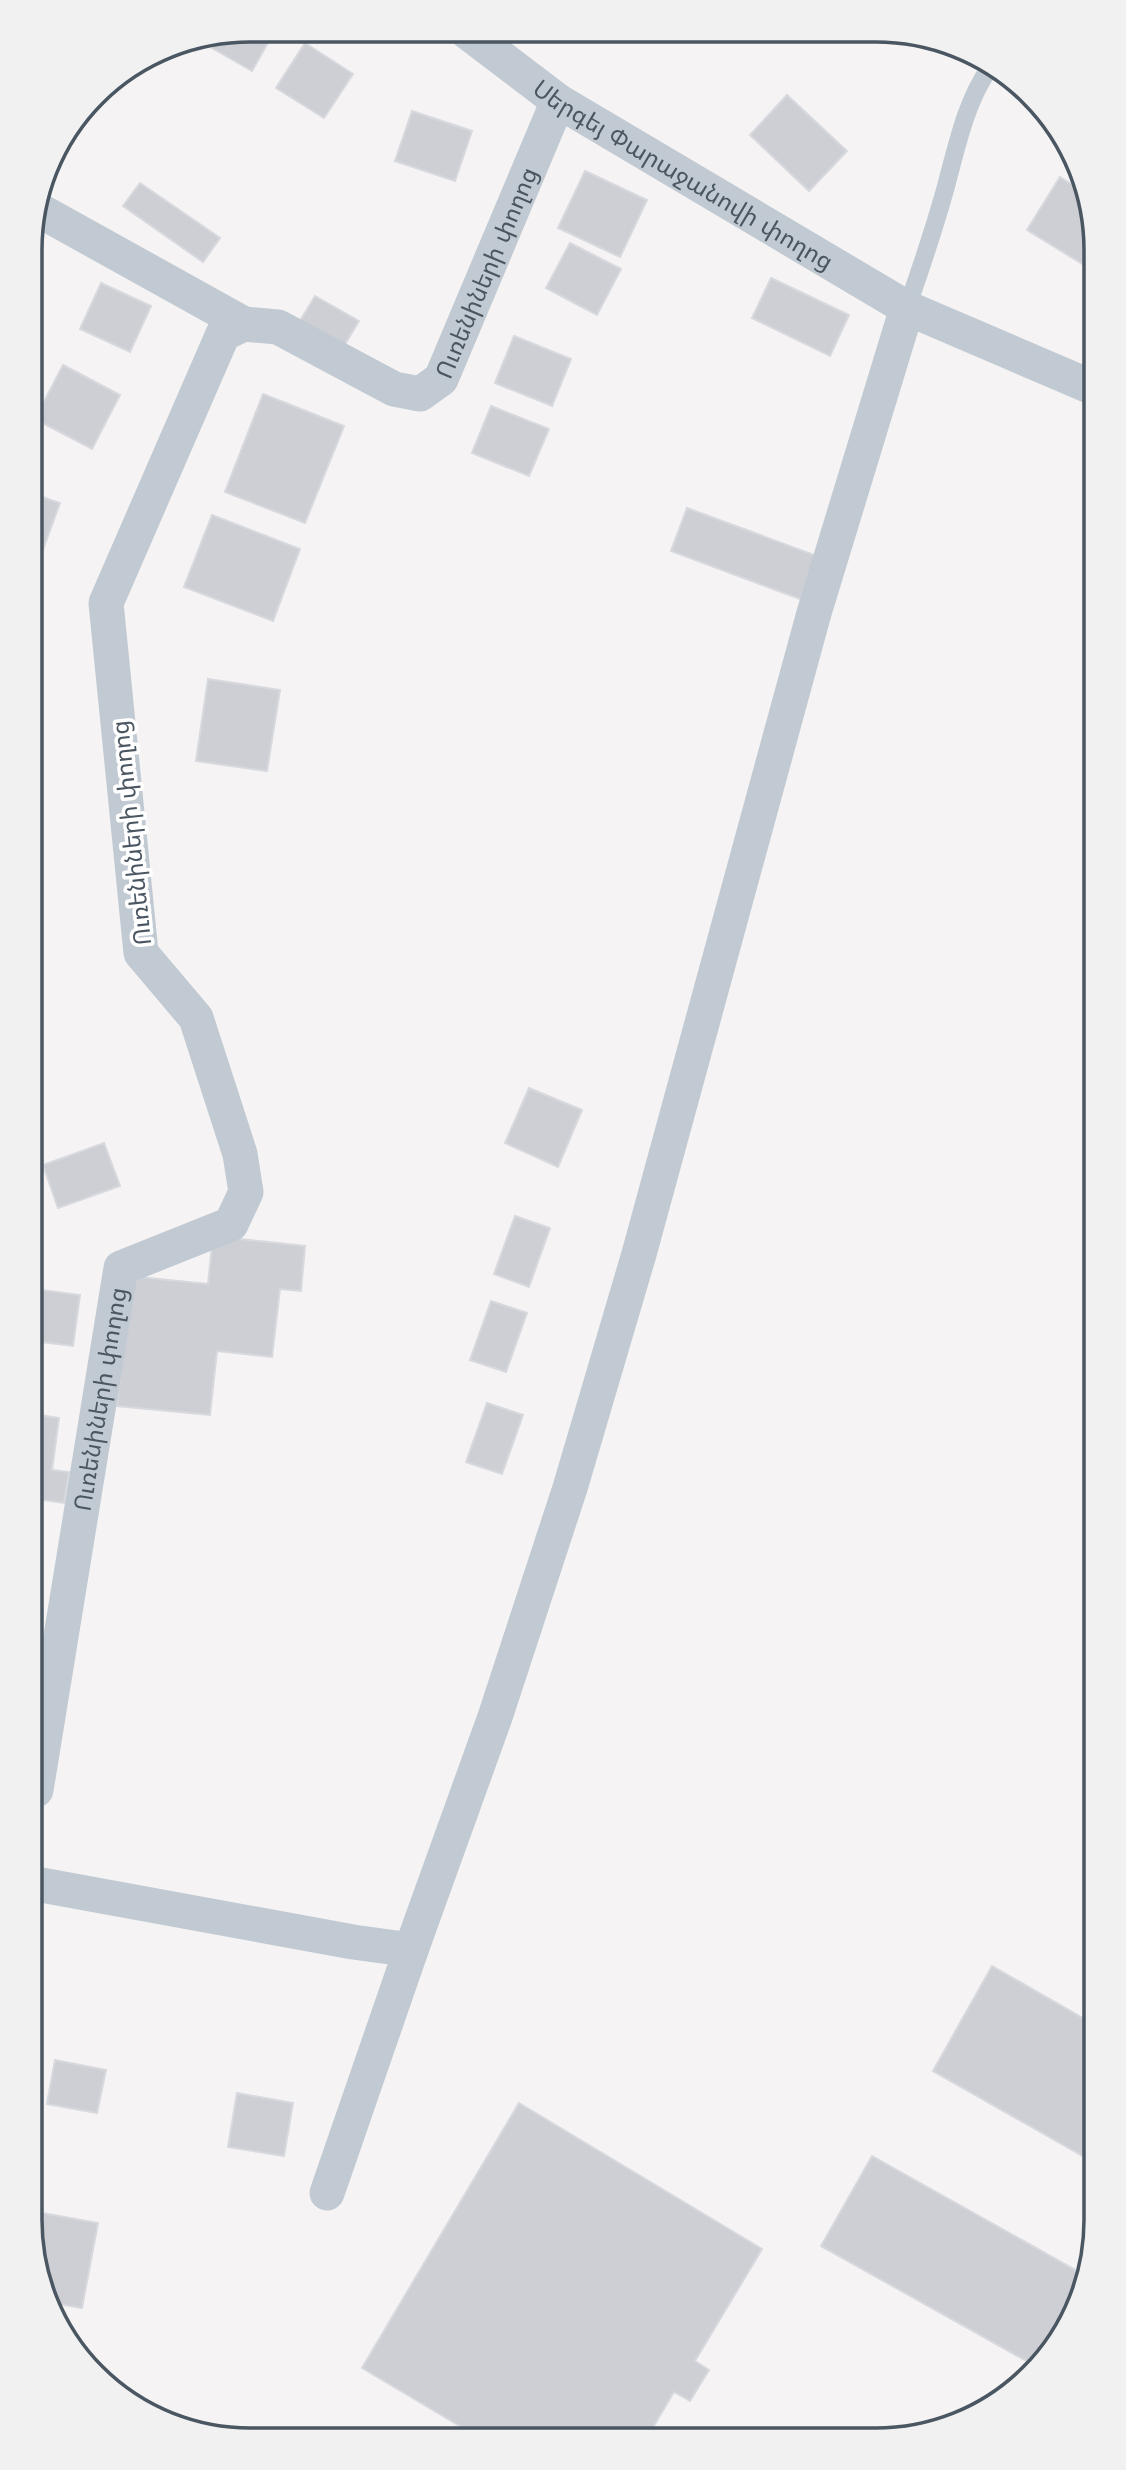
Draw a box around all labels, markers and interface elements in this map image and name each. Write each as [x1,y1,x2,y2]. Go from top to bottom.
street label: Սերգեյ Փարաջանովի փողոց [528,73,839,276]
street label: Ուռենիների փողոց [429,163,543,383]
street label: Ուռենիների փողոց [105,719,157,947]
street label: Ուռենիների փողոց [67,1285,132,1513]

